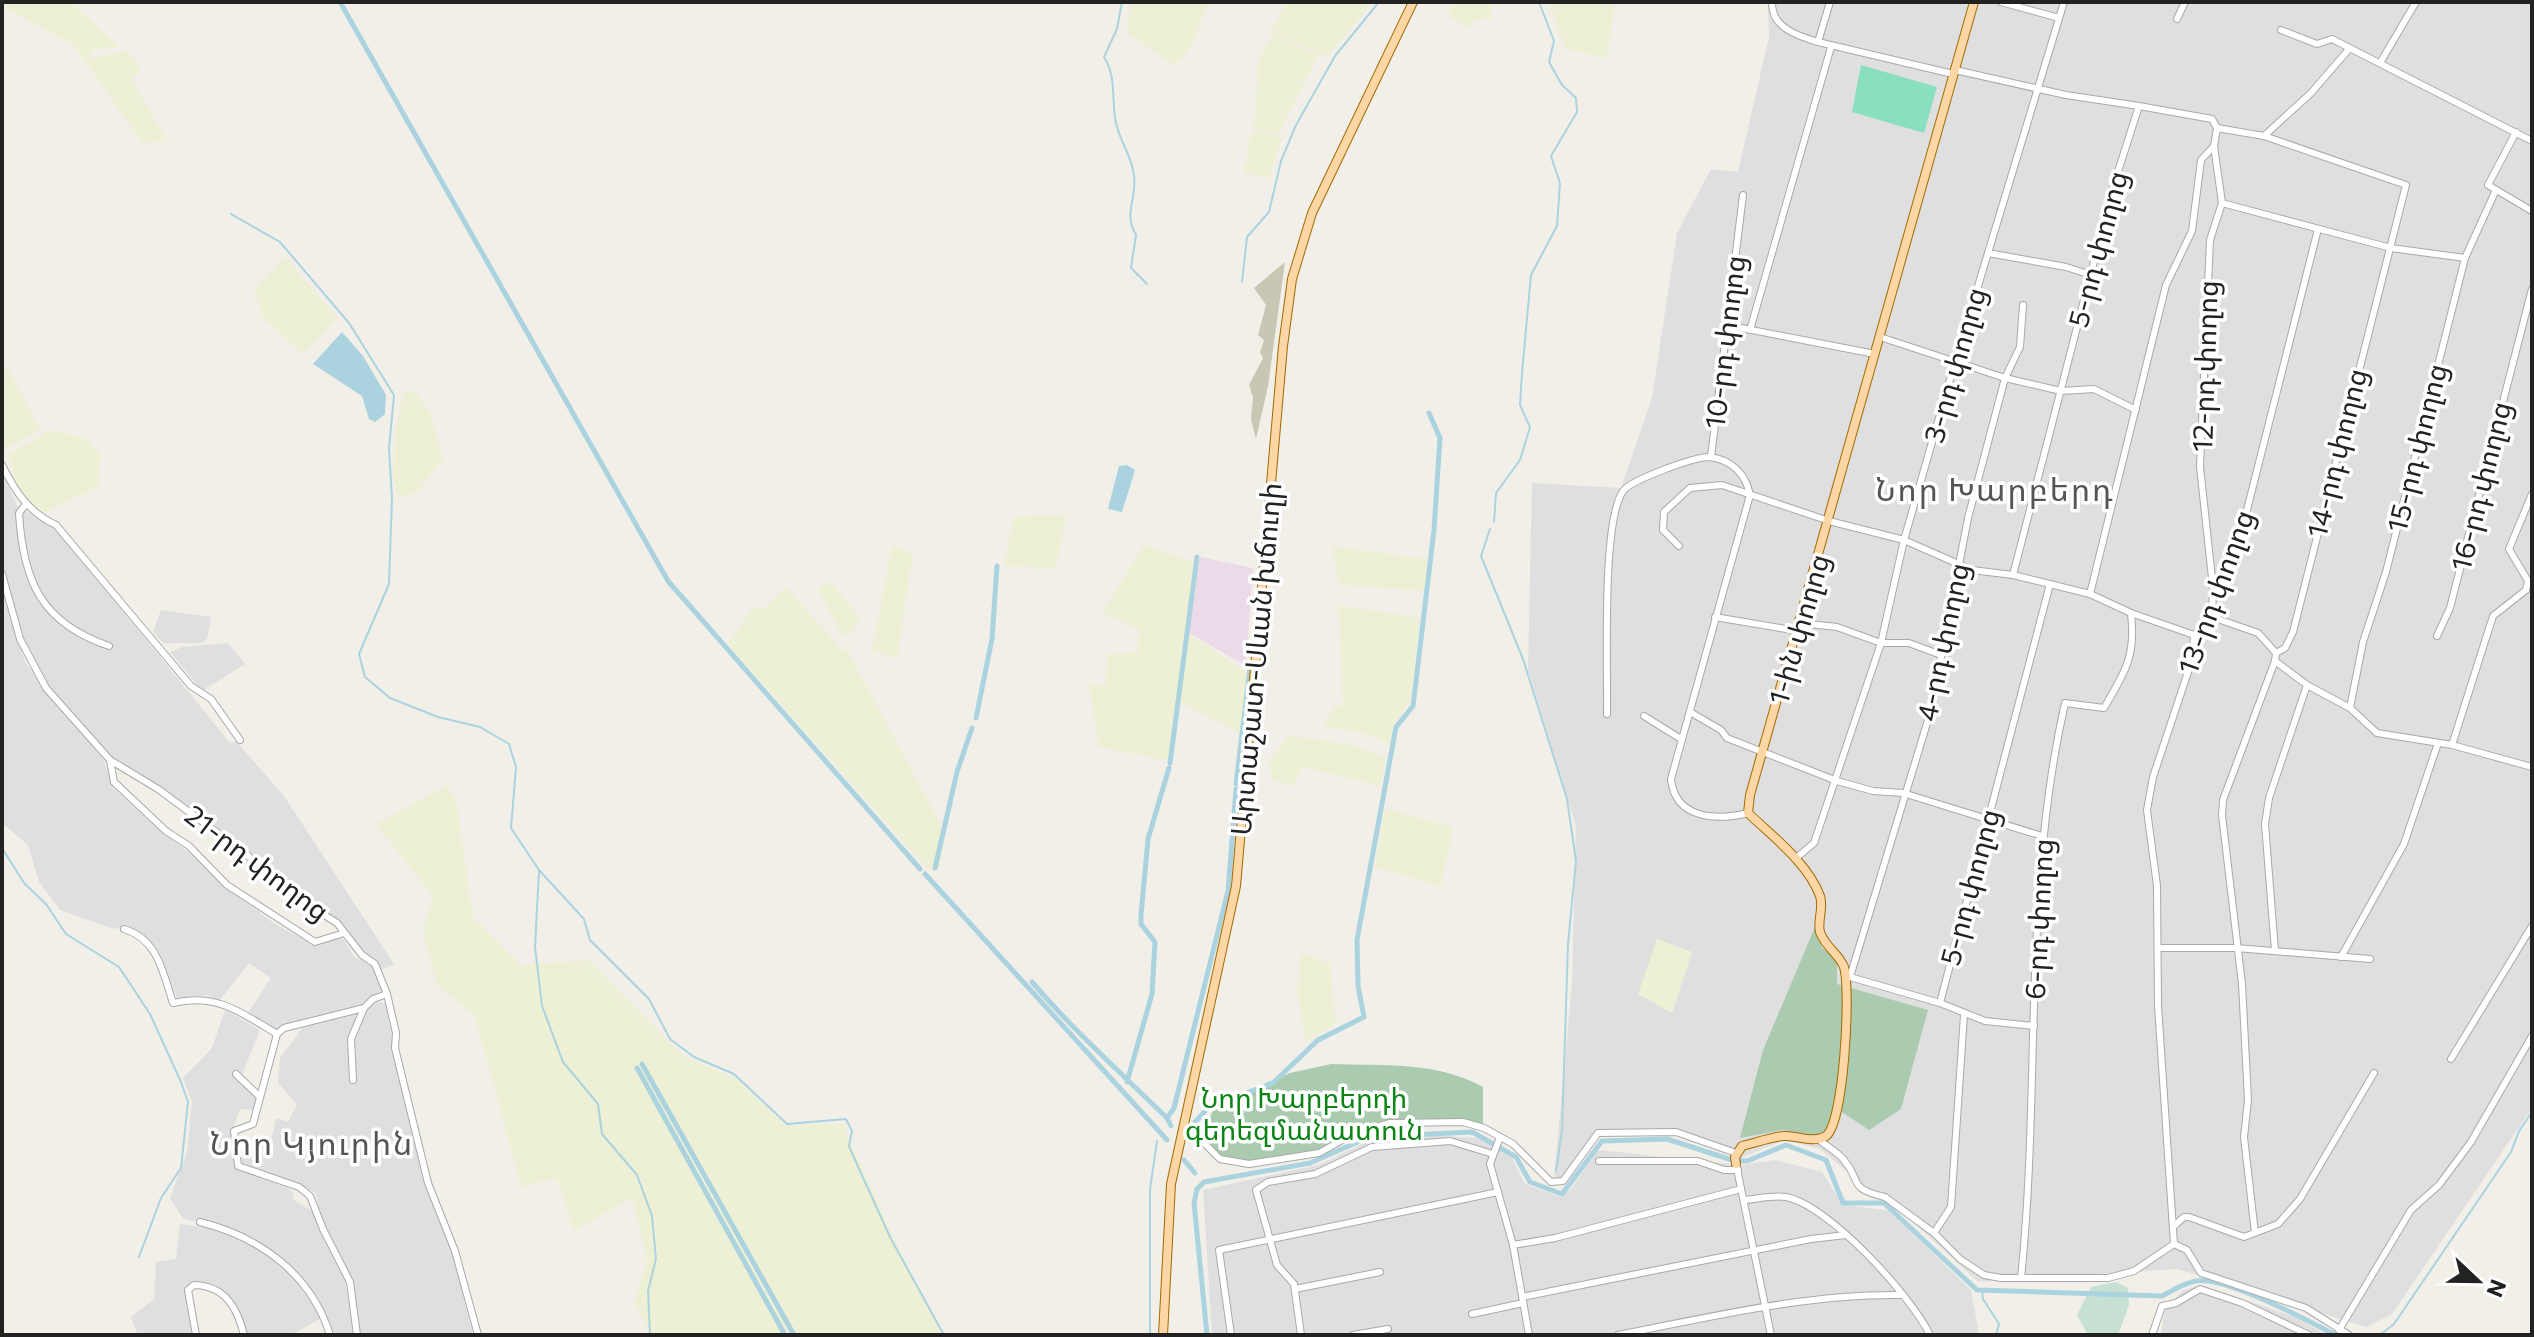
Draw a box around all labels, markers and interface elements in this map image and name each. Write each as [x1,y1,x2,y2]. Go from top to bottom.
street label: 5-րդ փողոց [2060,167,2135,331]
street label: 10-րդ փողոց [1697,253,1753,431]
street label: 12-րդ փողոց [2184,280,2225,452]
street label: 3-րդ փողոց [1916,283,1993,447]
street label: 15-րդ փողոց [2379,360,2454,536]
street label: 14-րդ փողոց [2299,365,2374,541]
street label: 16-րդ փողոց [2443,398,2518,574]
district label: Նոր Խարբերդ [1875,468,2115,509]
street label: Արտաշատ-Սևան խճուղի [1223,481,1288,837]
street label: 13-րդ փողոց [2170,505,2261,679]
street label: 1-ին փողոց [1760,550,1837,708]
street label: 4-րդ փողոց [1909,560,1976,724]
street label: 21-րդ փողոց [178,797,336,928]
street label: 5-րդ փողոց [1932,805,2007,969]
street label: 6-րդ փողոց [2017,838,2060,1000]
park label: Նոր Խարբերդի գերեզմանատուն [1185,1080,1423,1147]
district label: Նոր Կյուրին [210,1122,414,1163]
north arrow [2438,1241,2518,1321]
text: N [2481,1276,2513,1301]

